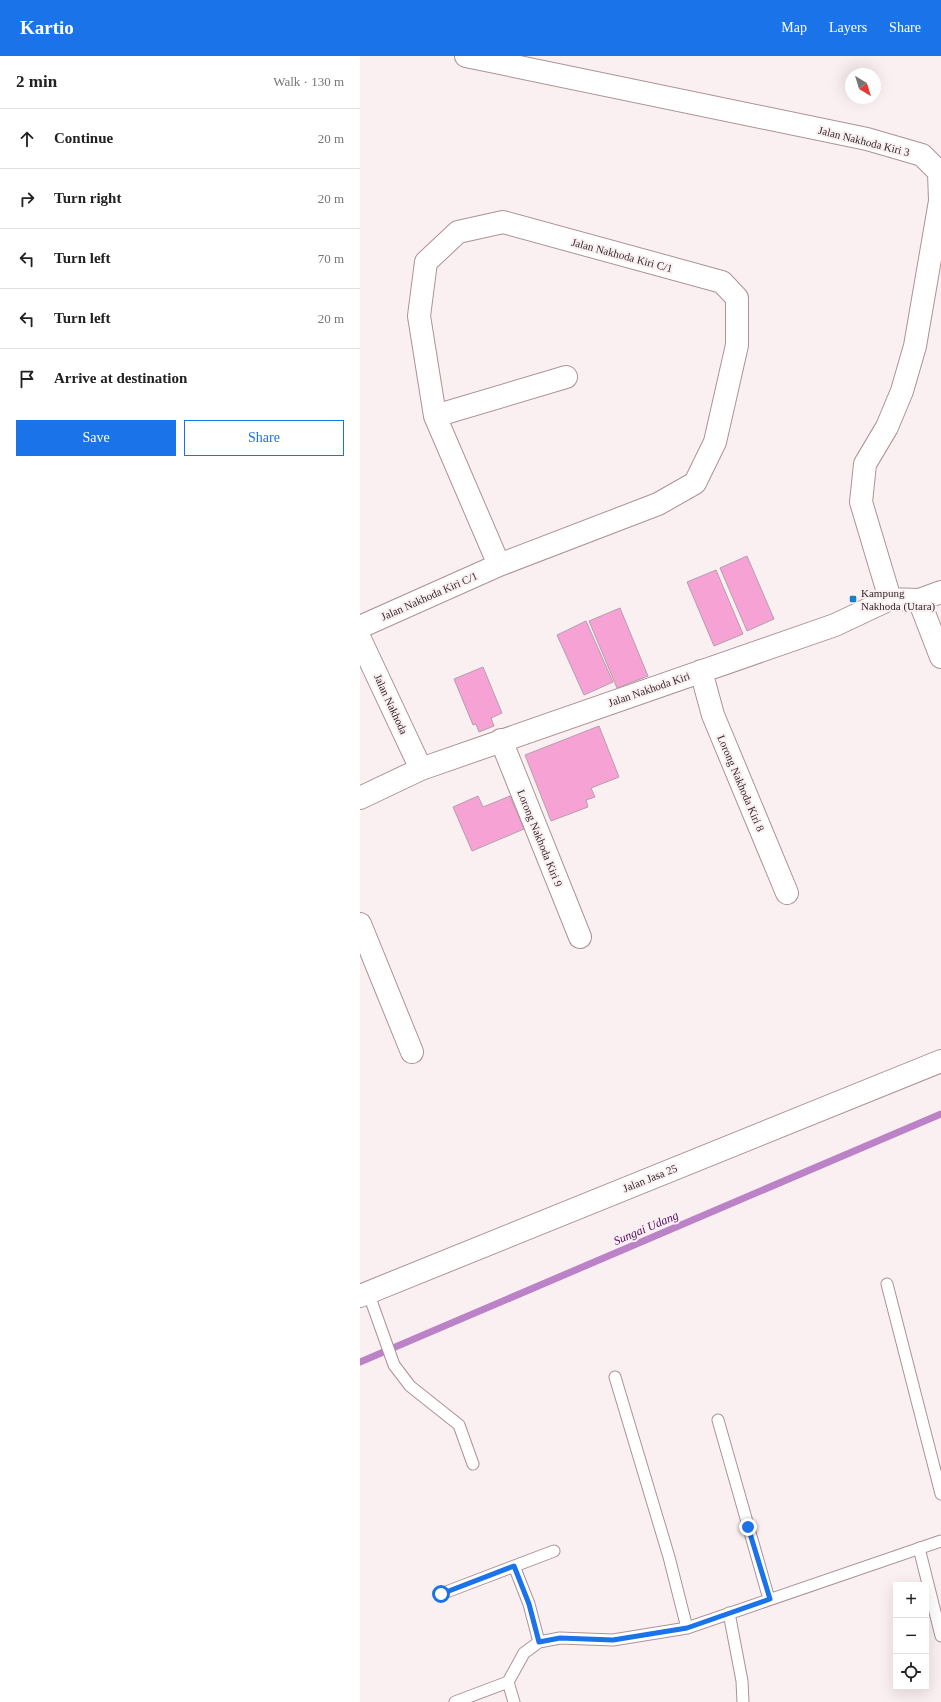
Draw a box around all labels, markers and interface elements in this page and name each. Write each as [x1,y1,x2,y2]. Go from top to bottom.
text: Kartio [20,17,74,38]
text: Map [781,20,807,35]
text: Layers [829,20,867,35]
text: Share [889,20,921,35]
north arrow [845,68,881,104]
text: 2 min [16,72,57,91]
text: Walk · 130 m [273,74,344,89]
street label: Jalan Nakhoda Kiri 3 [817,124,911,158]
icon: ahead [16,128,38,150]
text: Continue [54,130,113,146]
text: 20 m [318,131,344,146]
icon: right [16,188,38,210]
text: Turn right [54,190,121,206]
text: 20 m [318,191,344,206]
street label: Jalan Nakhoda Kiri C/1 [570,236,674,274]
icon: left [16,248,38,270]
text: Turn left [54,250,111,266]
text: 70 m [318,251,344,266]
icon: left [16,308,38,330]
text: Turn left [54,310,111,326]
text: 20 m [318,311,344,326]
icon: arrive [16,368,38,390]
text: Arrive at destination [54,370,187,386]
button: Save [16,420,176,456]
button: Share [184,420,344,456]
street label: Jalan Nakhoda Kiri C/1 [379,569,479,623]
place label: Kampung Nakhoda (Utara) [861,587,936,613]
marker: Kampung Nakhoda (Utara) [848,594,858,604]
street label: Jalan Nakhoda Kiri [607,669,691,709]
street label: Jalan Nakhoda [372,672,410,736]
street label: Lorong Nakhoda Kiri 8 [715,733,767,833]
street label: Lorong Nakhoda Kiri 9 [515,788,565,889]
street label: Jalan Jasa 25 [621,1161,679,1194]
water label: Sungai Udang [612,1208,680,1248]
route end [739,1518,757,1536]
map controls [893,1582,929,1690]
button: + [893,1582,929,1618]
route start [432,1585,450,1603]
button: − [893,1618,929,1654]
button: locate [893,1654,929,1690]

